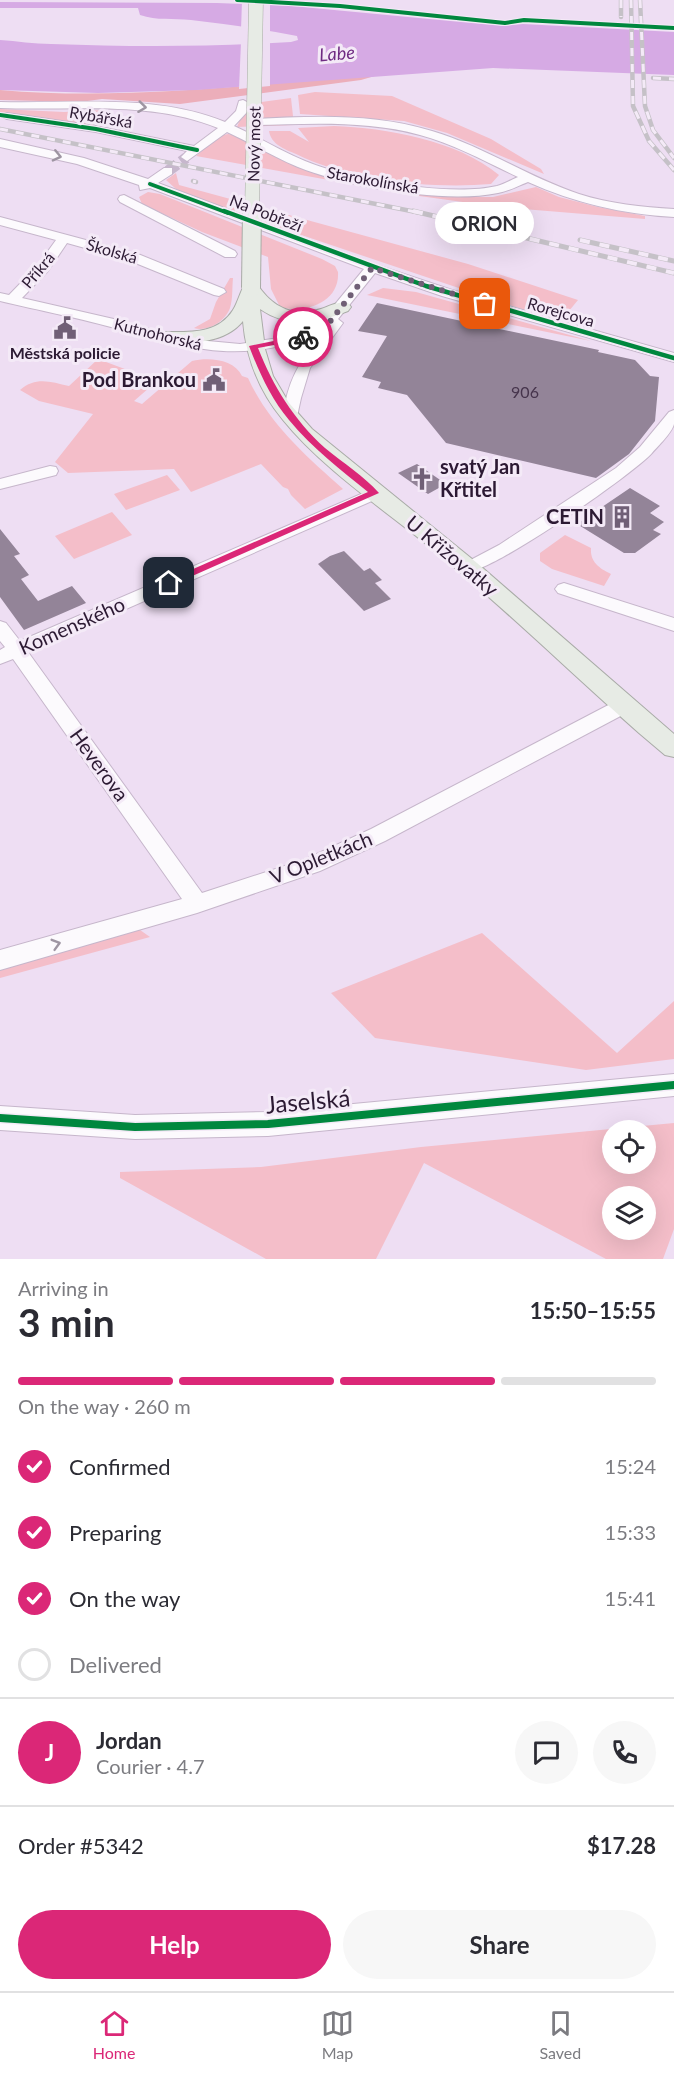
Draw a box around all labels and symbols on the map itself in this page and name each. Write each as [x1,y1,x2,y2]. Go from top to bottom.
water label: Labe [318,40,356,66]
one-way arrow [138,100,147,113]
street label: Rybářská [68,102,134,131]
street label: Nový most [243,106,264,182]
one-way arrow [52,148,62,161]
street label: Starokolínská [326,162,420,197]
street label: Na Pobřeží [227,190,306,235]
callout: ORION [436,202,534,244]
street label: Školská [84,234,140,267]
street label: Příkrá [17,248,58,292]
pin [459,278,510,329]
street label: Rorejcova [525,293,597,330]
courier [273,307,333,367]
street label: Kutnohorská [112,313,204,354]
public building icon: Městská policie [52,315,78,341]
place label: Městská policie [10,343,121,362]
place label: Pod Brankou [82,367,196,391]
public building icon: Pod Brankou [201,367,227,393]
house number: 906 [511,382,539,401]
place label: svatý Jan Křtitel [440,454,520,501]
church icon: svatý Jan Křtitel [409,466,435,492]
place label: CETIN [546,504,604,528]
building icon: CETIN [609,504,635,530]
street label: U Křižovatky [402,510,504,601]
pin [143,557,194,608]
street label: Komenského [15,591,128,659]
street label: Heverova [65,723,134,805]
street label: V Opletkách [266,826,375,888]
one-way arrow [50,939,61,951]
street label: Jaselská [264,1082,351,1119]

